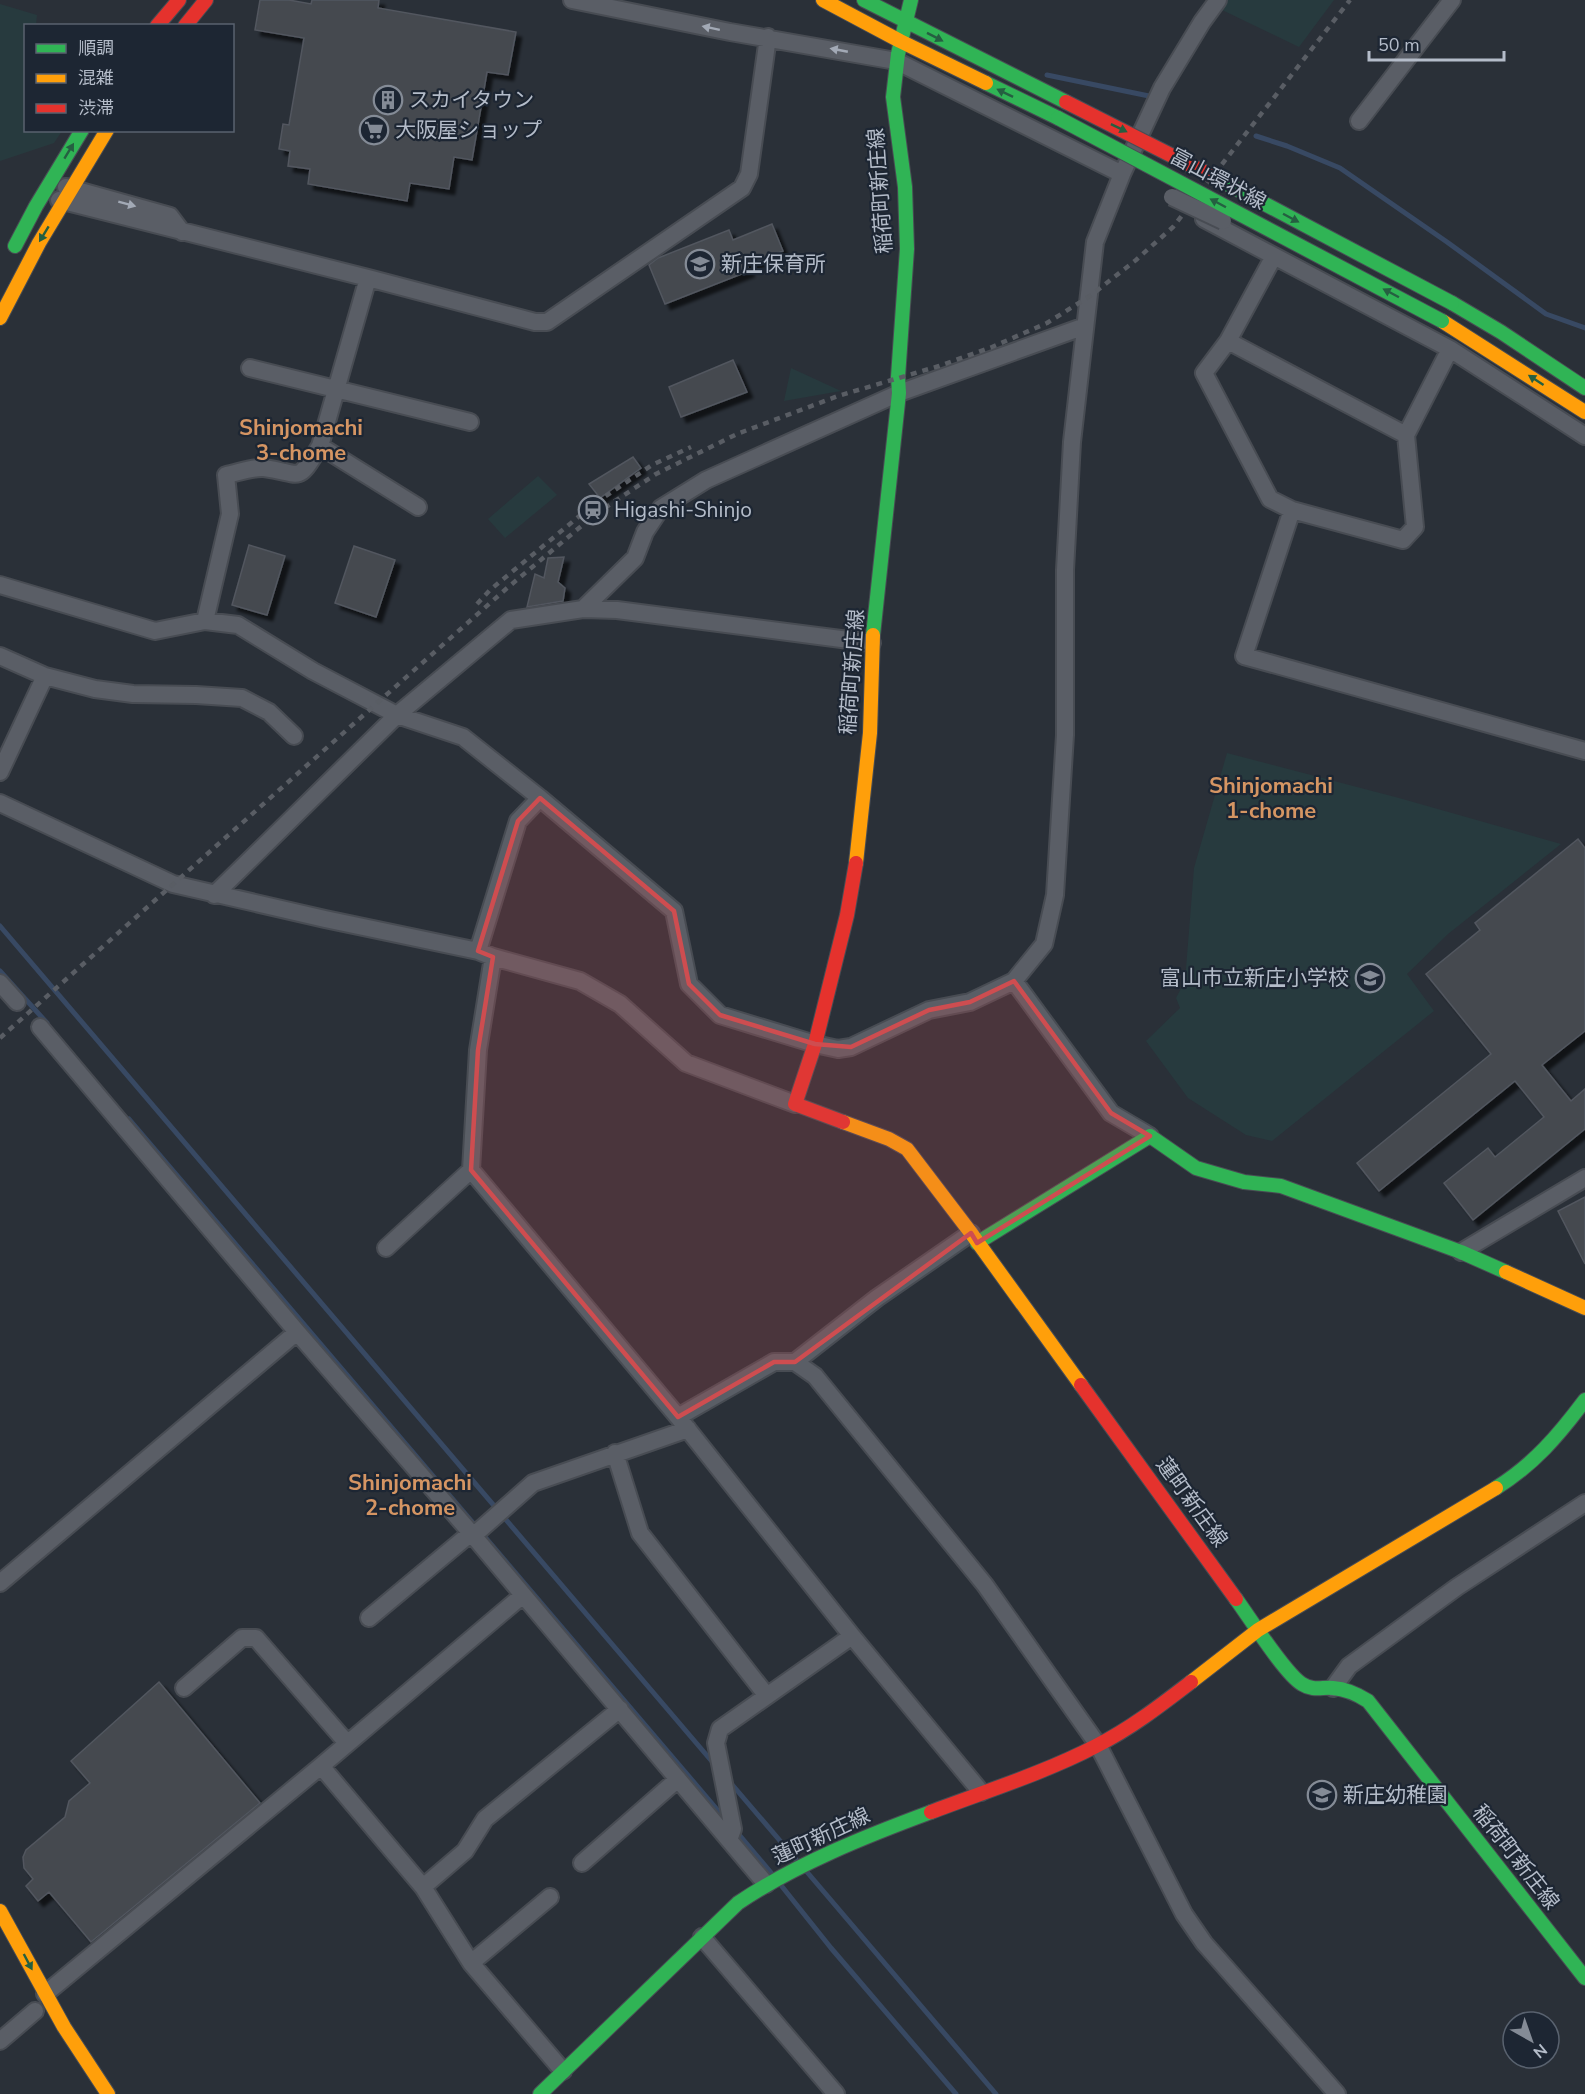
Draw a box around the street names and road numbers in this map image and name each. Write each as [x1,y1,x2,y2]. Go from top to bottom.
street label: 稲荷町新庄線 [862,127,898,255]
street label: 富山環状線 [1165,142,1271,216]
street label: 稲荷町新庄線 [834,608,870,736]
street label: 蓮町新庄線 [1150,1451,1234,1553]
street label: 稲荷町新庄線 [1466,1799,1566,1915]
street label: 蓮町新庄線 [768,1801,874,1871]

